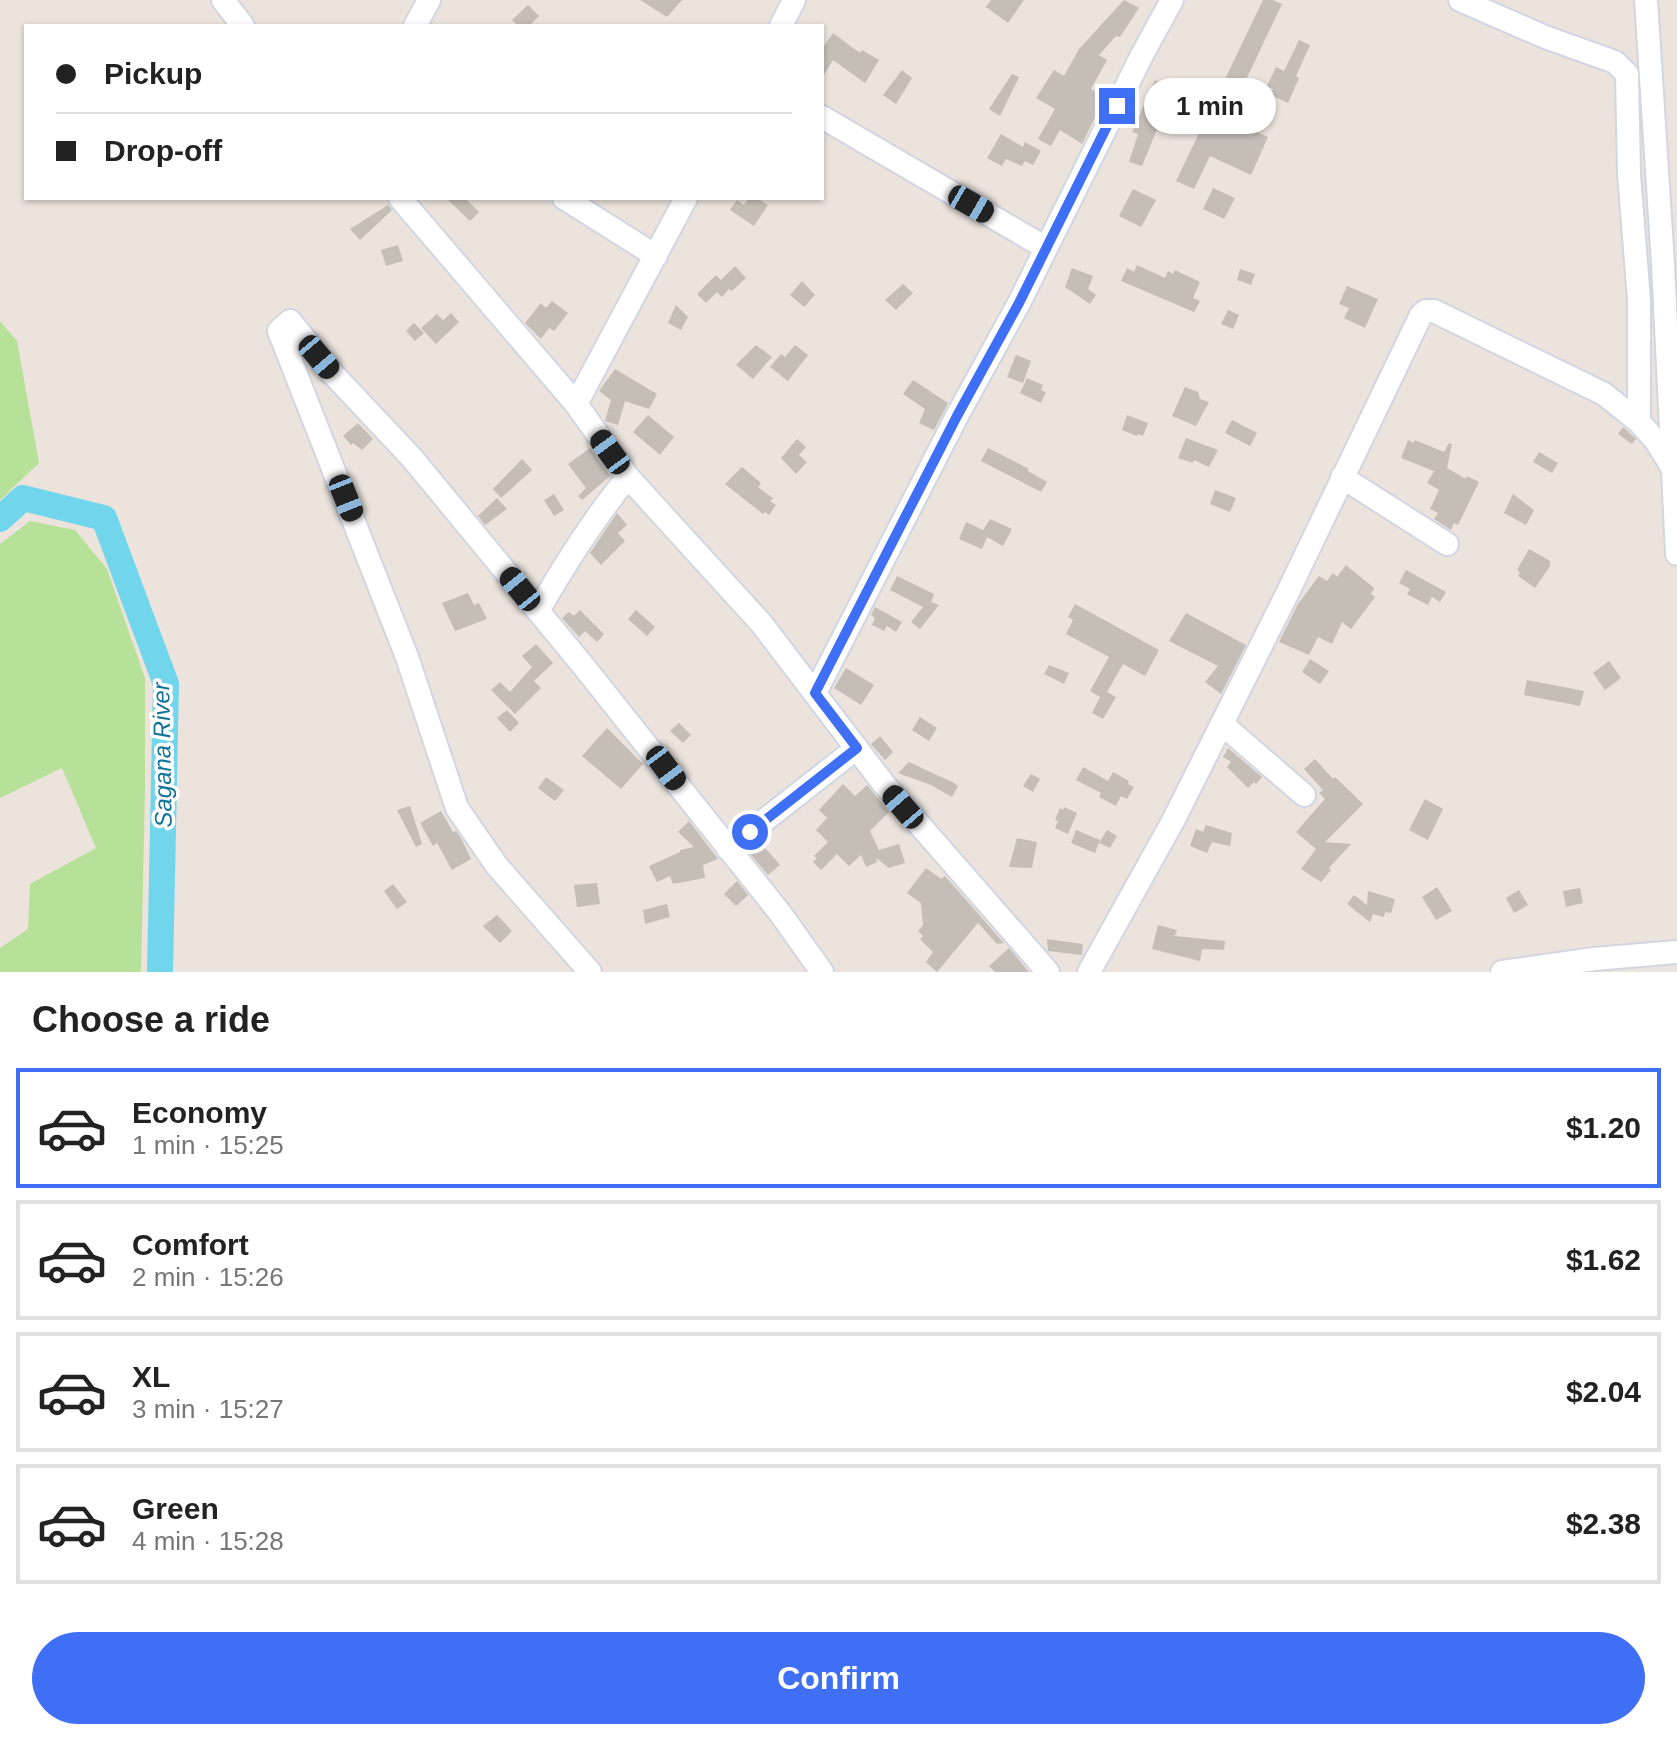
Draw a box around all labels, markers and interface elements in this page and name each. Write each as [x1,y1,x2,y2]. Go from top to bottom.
text: Pickup [104,57,202,90]
callout: 1 min [1145,78,1277,134]
route end [1099,88,1135,124]
text: 1 min [1176,91,1244,121]
text: Drop-off [104,134,222,167]
car [944,182,998,226]
car [294,331,344,383]
car [586,426,634,478]
car [326,471,366,525]
car [496,563,544,615]
water label: Sagana River [147,681,177,828]
car [642,742,690,794]
car [878,781,928,833]
route start [732,814,768,850]
text: Choose a ride [32,999,270,1040]
icon: car [36,1092,108,1164]
text: Economy [132,1096,267,1129]
text: $1.20 [1566,1111,1641,1144]
text: 1 min · 15:25 [132,1130,284,1160]
icon: car [36,1224,108,1296]
text: Comfort [132,1228,249,1261]
text: $1.62 [1566,1243,1641,1276]
text: 2 min · 15:26 [132,1262,284,1292]
icon: car [36,1356,108,1428]
text: XL [132,1360,170,1393]
text: $2.04 [1566,1375,1641,1408]
text: 3 min · 15:27 [132,1394,284,1424]
icon: car [36,1488,108,1560]
text: Green [132,1492,219,1525]
text: $2.38 [1566,1507,1641,1540]
text: 4 min · 15:28 [132,1526,284,1556]
button: Confirm [32,1632,1645,1724]

